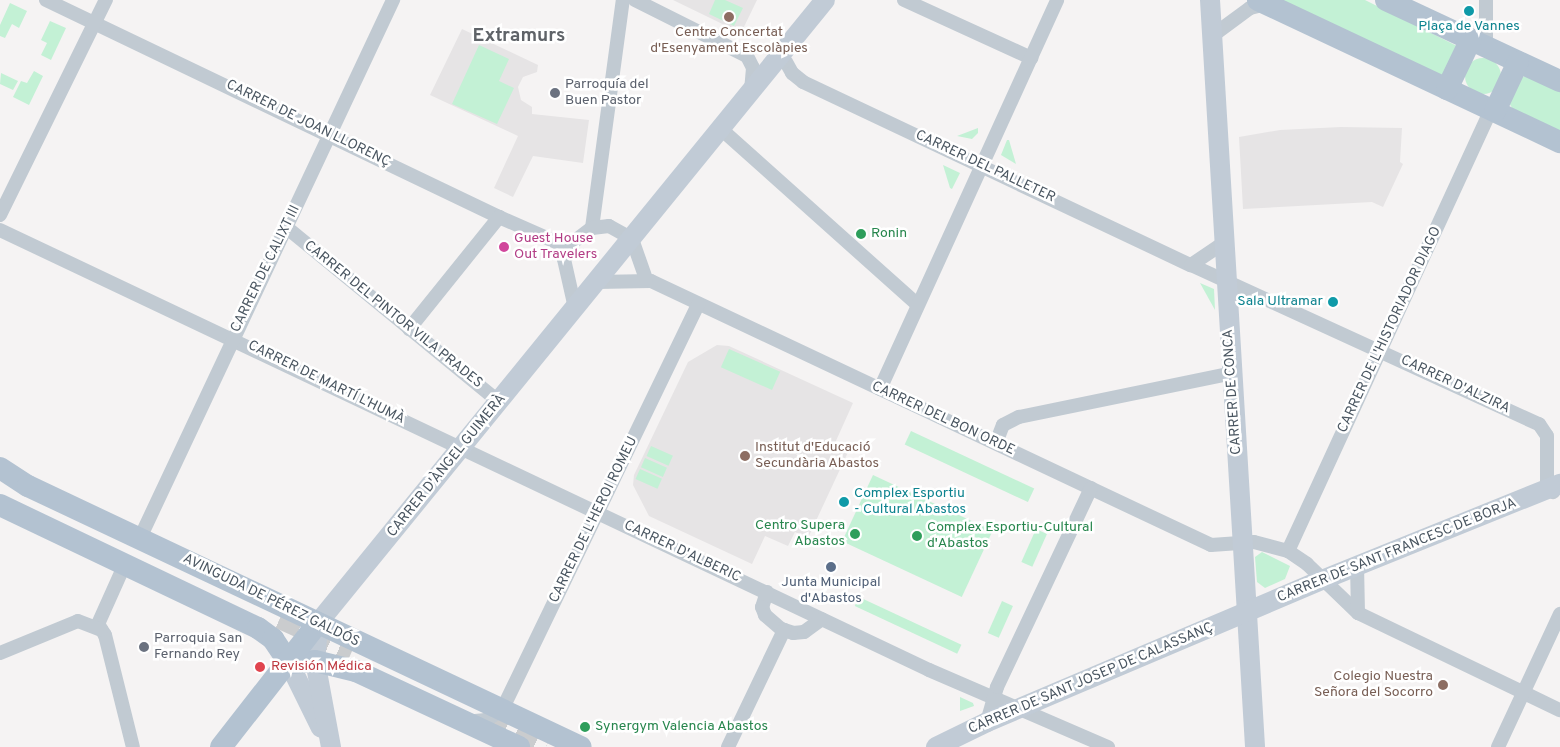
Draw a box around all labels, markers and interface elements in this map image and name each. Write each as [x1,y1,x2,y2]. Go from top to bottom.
marker: Plaça de Vannes [1463,5,1475,17]
marker: Centre Concertat d'Esenyament Escolàpies [723,11,735,23]
place label: Plaça de Vannes [1418,19,1520,35]
place label: Centre Concertat d'Esenyament Escolàpies [650,25,808,58]
district label: Extramurs [473,26,565,48]
street label: CARRER DE JOAN LLORENÇ [223,77,393,171]
place label: Parroquía del Buen Pastor [565,77,649,110]
marker: Parroquía del Buen Pastor [549,87,561,99]
street label: CARRER DEL PALLETER [912,127,1058,207]
street label: CARRER DE CALIXT III [228,202,304,336]
street label: CARRER DE L'HISTORIADOR DIAGO [1335,224,1445,436]
place label: Ronin [871,226,907,242]
marker: Ronin [855,228,867,240]
place label: Guest House Out Travelers [514,231,598,264]
street label: CARRER DEL PINTOR VILA PRADES [300,237,486,393]
marker: Guest House Out Travelers [498,241,510,253]
place label: Sala Ultramar [1237,294,1323,310]
marker: Sala Ultramar [1327,296,1339,308]
street label: CARRER DE CONCA [1220,329,1246,455]
street label: CARRER DE MARTÍ L’HUMÀ [245,338,407,428]
street label: CARRER D'ALZIRA [1398,352,1512,418]
street label: CARRER DEL BON ORDE [869,378,1017,460]
street label: CARRER D'ÀNGEL GUIMERÀ [384,391,510,541]
street label: CARRER DE L'HEROI ROMEU [546,434,642,606]
place label: Institut d'Educació Secundària Abastos [755,440,880,472]
marker: Institut d'Educació Secundària Abastos [739,450,751,462]
place label: Complex Esportiu - Cultural Abastos [854,486,967,518]
street label: CARRER DE SANT FRANCESC DE BORJA [1275,495,1519,607]
marker: Complex Esportiu - Cultural Abastos [838,496,850,508]
street label: CARRER D'ALBERIC [621,518,743,586]
place label: Centro Supera Abastos [755,518,845,550]
place label: Complex Esportiu-Cultural d'Abastos [927,520,1093,552]
marker: Centro Supera Abastos [849,528,861,540]
marker: Complex Esportiu-Cultural d'Abastos [911,530,923,542]
street label: AVINGUDA DE PÉREZ GALDÓS [180,551,362,651]
marker: Junta Municipal d'Abastos [825,561,837,573]
place label: Junta Municipal d'Abastos [781,575,881,608]
street label: CARRER DE SANT JOSEP DE CALASSANÇ [966,620,1216,738]
place label: Parroquia San Fernando Rey [154,631,242,664]
marker: Parroquia San Fernando Rey [138,641,150,653]
place label: Revisión Médica [271,659,372,675]
marker: Revisión Médica [253,660,267,674]
place label: Colegio Nuestra Señora del Socorro [1314,669,1433,702]
marker: Colegio Nuestra Señora del Socorro [1437,679,1449,691]
place label: Synergym Valencia Abastos [595,719,769,735]
marker: Synergym Valencia Abastos [579,721,591,733]

